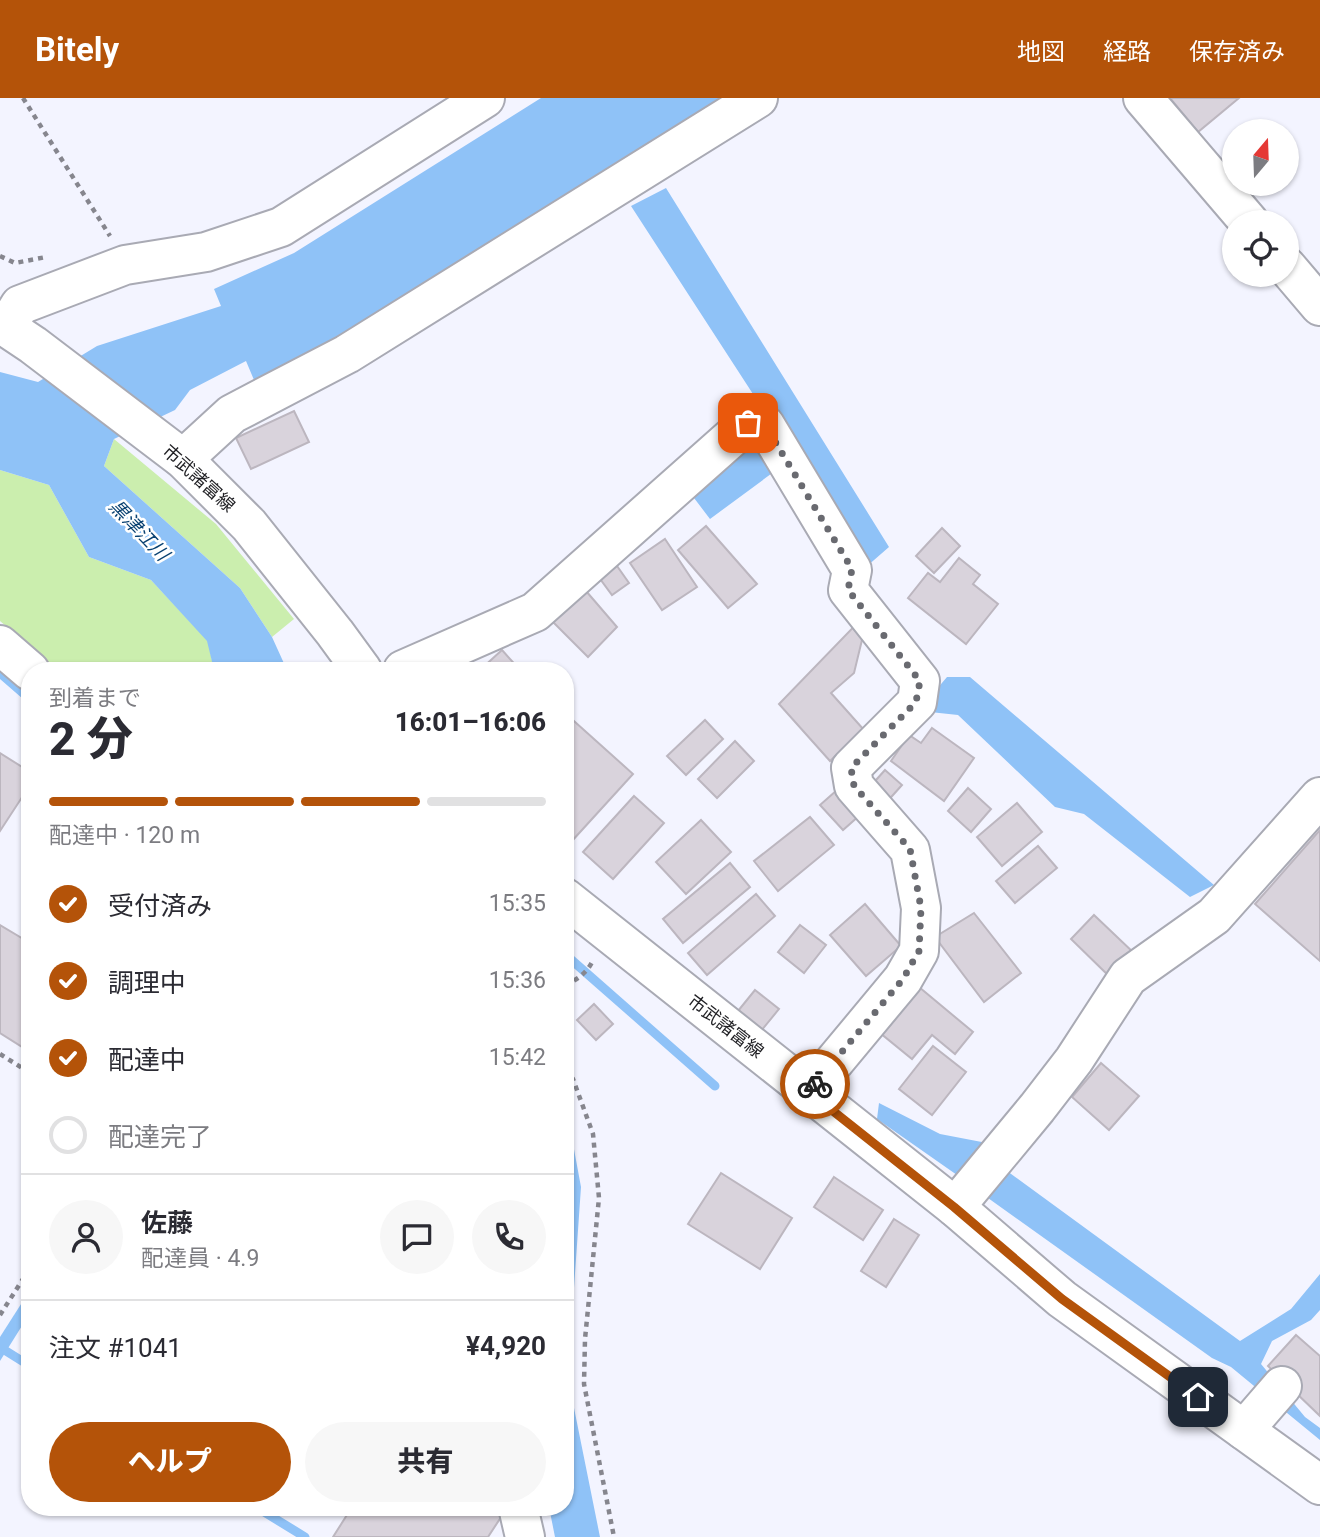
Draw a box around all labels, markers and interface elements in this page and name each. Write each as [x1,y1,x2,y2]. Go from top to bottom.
text: Bitely [35,30,119,69]
text: 地図 [1017,38,1065,66]
text: 経路 [1103,38,1151,66]
text: 保存済み [1189,38,1285,66]
north arrow [1222,119,1298,196]
map controls [1222,119,1299,287]
button: locate [1222,210,1299,287]
pin [718,393,778,453]
icon: bag [729,404,767,442]
street label: 市武諸富線 [159,440,239,516]
water label: 黒津江川 [104,495,175,567]
text: 到着まで [49,685,141,712]
text: 16:01–16:06 [395,707,546,737]
text: 2 分 [49,712,133,766]
text: 配達中 · 120 m [49,822,200,849]
icon: check [49,885,87,923]
text: 15:35 [489,890,546,917]
text: 受付済み [108,891,212,921]
icon: check [49,962,87,1000]
text: 15:36 [489,967,546,994]
text: 調理中 [108,968,186,998]
street label: 市武諸富線 [684,990,768,1062]
icon: check [49,1039,87,1077]
text: 15:42 [489,1044,546,1071]
text: 配達中 [108,1045,186,1075]
courier [780,1049,850,1119]
icon: bike [796,1065,834,1103]
text: 配達完了 [108,1122,212,1152]
button: person [49,1200,123,1274]
button: chat [380,1200,454,1274]
button: phone [472,1200,546,1274]
text: 佐藤 [141,1208,193,1238]
text: 配達員 · 4.9 [141,1245,259,1272]
text: ¥4,920 [466,1331,546,1361]
text: 注文 #1041 [49,1333,182,1363]
pin [1168,1367,1228,1427]
icon: home [1179,1378,1217,1416]
button: ヘルプ [49,1422,291,1502]
button: 共有 [305,1422,546,1502]

